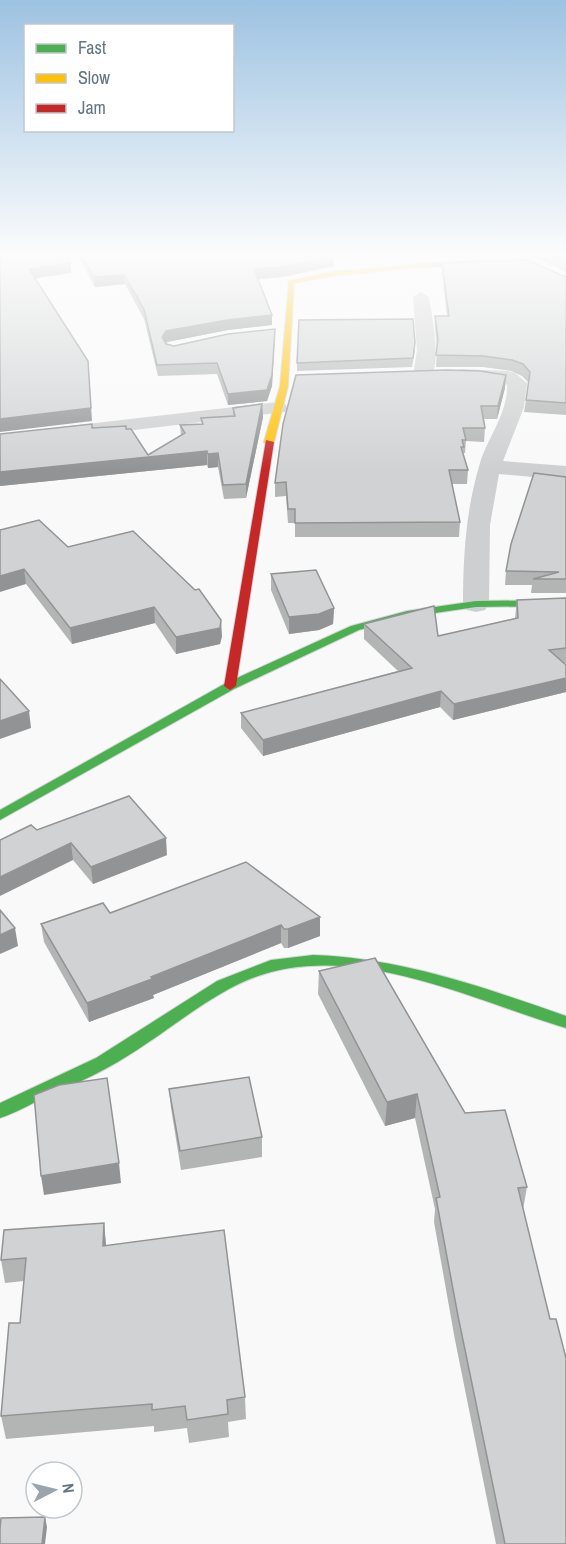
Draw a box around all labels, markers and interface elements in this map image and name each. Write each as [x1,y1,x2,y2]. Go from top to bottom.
legend [24,24,234,132]
text: Fast [78,35,106,60]
text: Slow [78,65,110,90]
text: Jam [78,95,106,120]
north arrow [24,1460,84,1520]
text: N [57,1482,80,1494]

